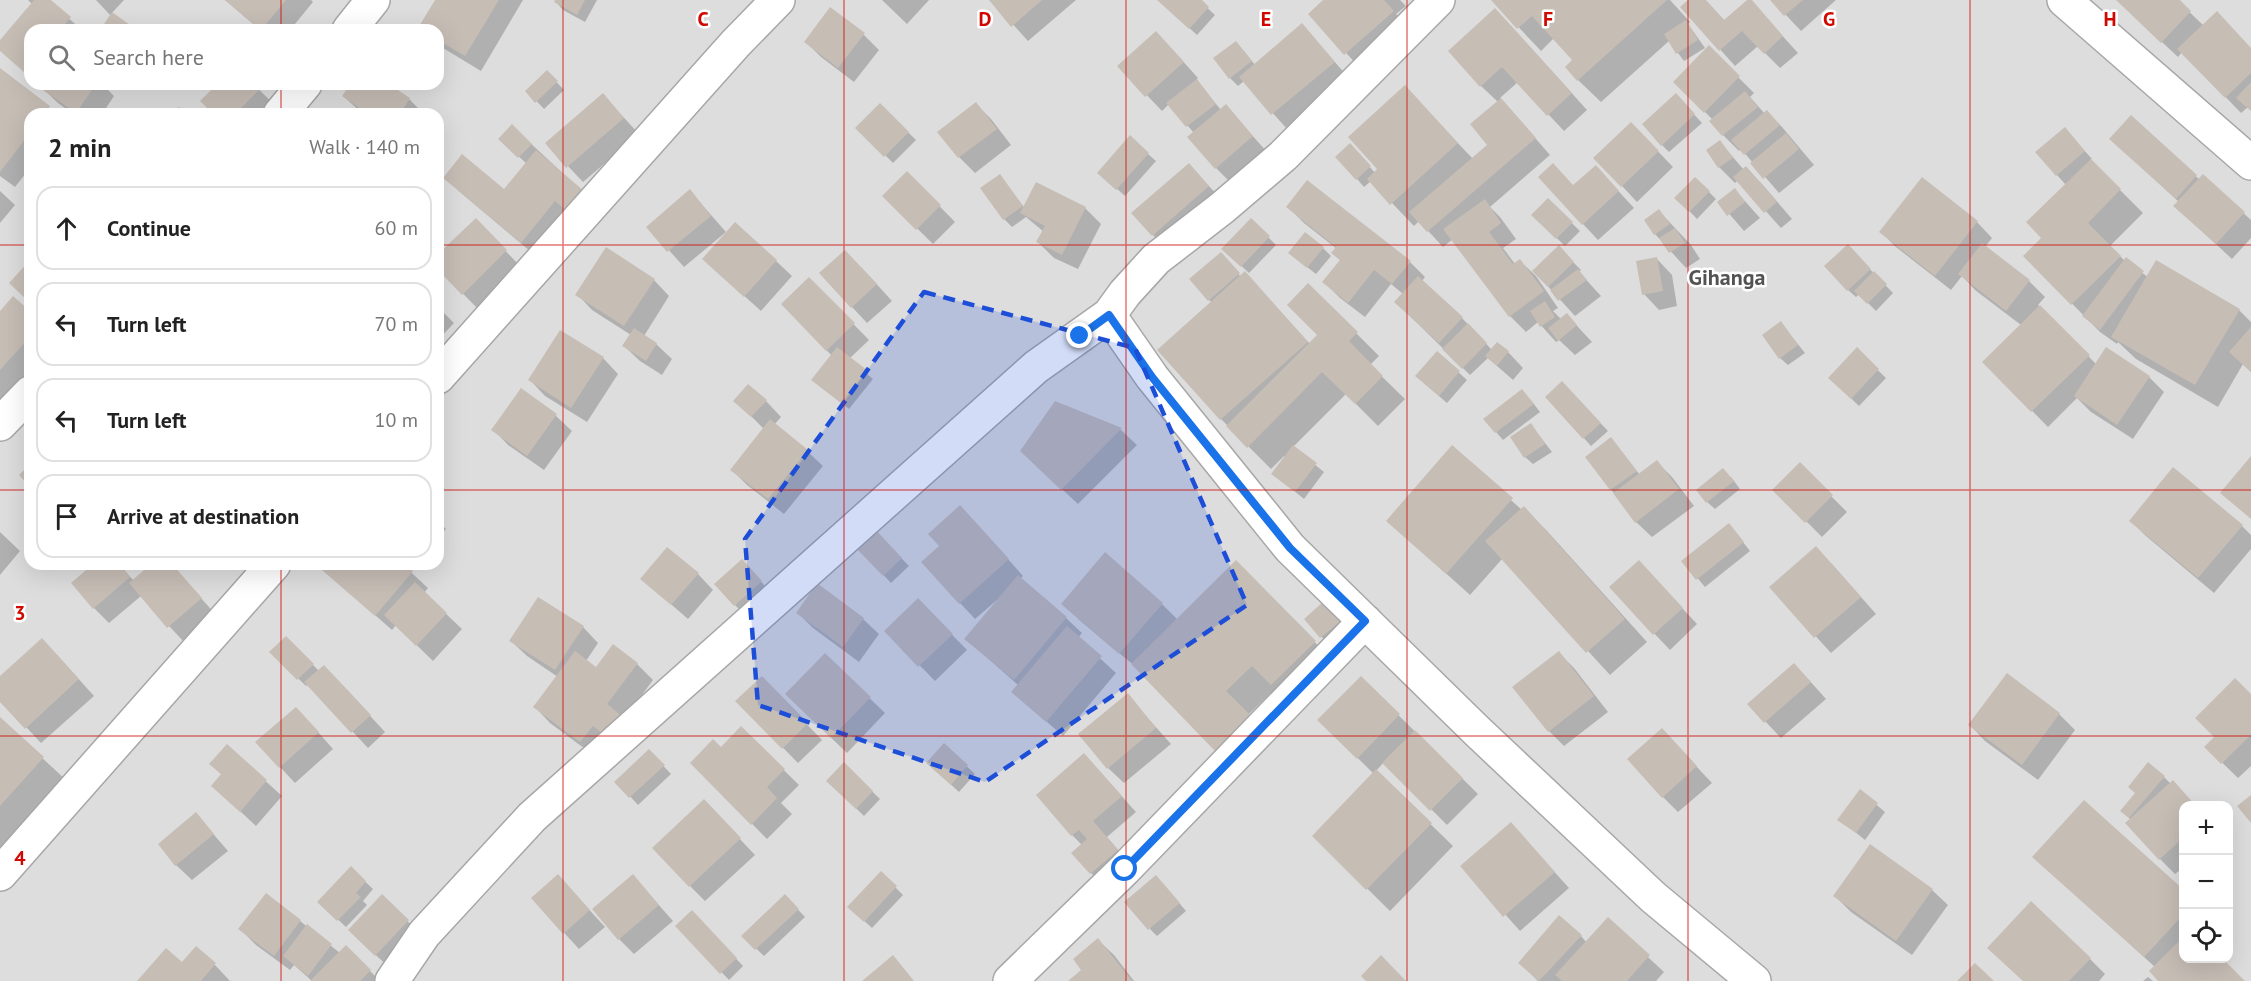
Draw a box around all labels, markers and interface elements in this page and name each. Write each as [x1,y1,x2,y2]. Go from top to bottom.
text: C [697,6,709,32]
text: D [979,6,992,32]
text: E [1261,6,1271,32]
text: F [1543,6,1553,32]
text: G [1823,6,1835,32]
text: H [2103,6,2117,32]
search box [24,24,444,90]
icon: search [45,41,78,74]
text: Search here [93,43,204,71]
text: 2 min [48,131,111,164]
text: Walk · 140 m [309,134,420,160]
icon: ahead [50,212,83,245]
text: Continue [107,214,191,242]
text: 60 m [375,215,418,241]
district label: Gihanga [1689,263,1766,291]
icon: left [50,308,83,341]
text: Turn left [107,310,187,338]
text: 70 m [375,311,418,337]
route end [1066,322,1092,348]
icon: left [50,404,83,437]
text: Turn left [107,406,187,434]
text: 10 m [375,407,418,433]
icon: arrive [50,500,83,533]
text: Arrive at destination [107,502,299,530]
text: 3 [14,600,26,626]
map controls [2179,801,2233,963]
button: + [2179,801,2233,855]
text: 4 [14,845,26,871]
route start [1111,855,1137,881]
button: − [2179,855,2233,909]
button: locate [2179,909,2233,963]

